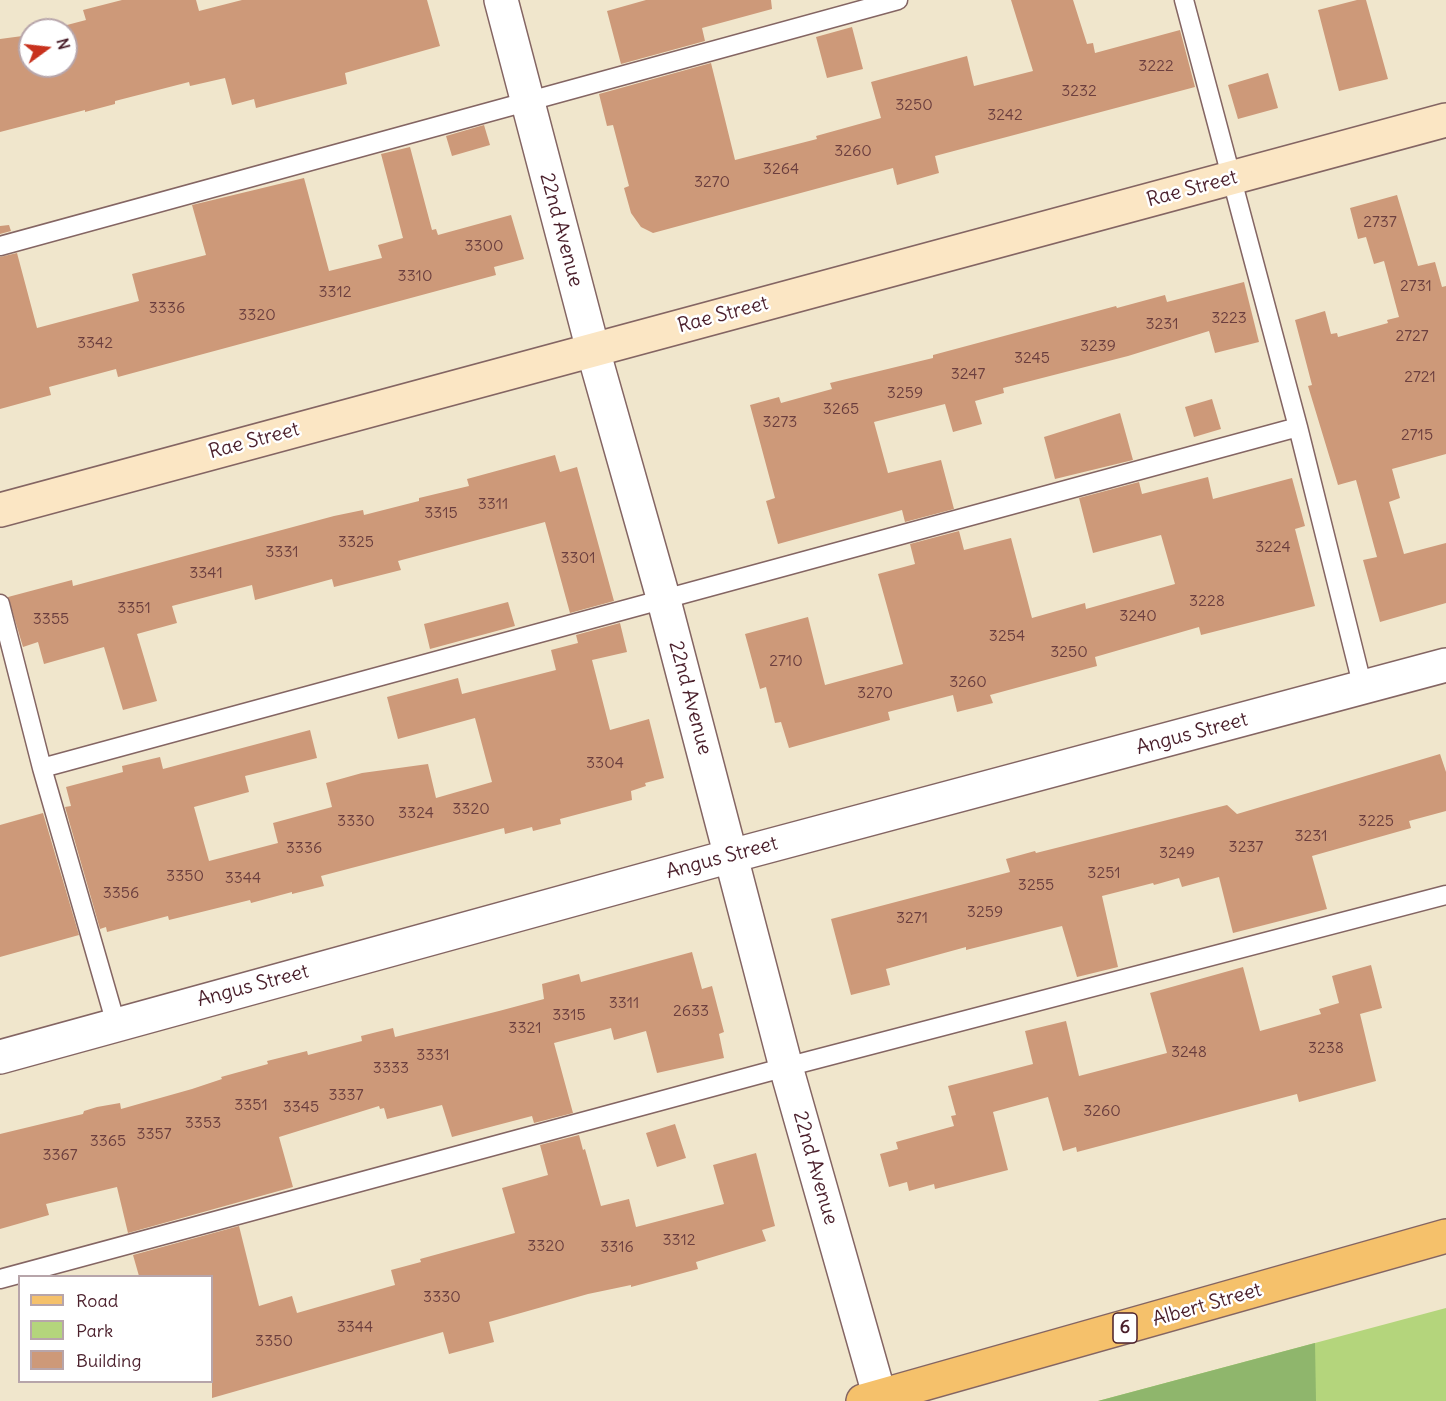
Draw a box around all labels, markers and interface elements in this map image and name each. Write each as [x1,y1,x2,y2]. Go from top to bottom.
north arrow [18,18,78,78]
text: N [52,36,75,52]
house number: 3222 [1138,56,1174,76]
house number: 3232 [1061,81,1097,101]
house number: 3250 [895,95,933,115]
house number: 3242 [987,105,1023,125]
house number: 3260 [834,141,872,161]
house number: 3264 [763,159,799,179]
street label: Rae Street [1144,165,1240,213]
street label: 22nd Avenue [534,170,588,290]
house number: 3270 [694,172,730,192]
house number: 2737 [1363,212,1397,232]
house number: 3300 [464,236,504,256]
house number: 3310 [398,266,432,286]
house number: 2731 [1400,276,1432,296]
house number: 3312 [318,282,352,302]
street label: Rae Street [675,291,771,339]
house number: 3336 [149,298,185,318]
house number: 3320 [238,305,276,325]
house number: 3223 [1211,308,1247,328]
house number: 3231 [1145,314,1179,334]
house number: 2727 [1395,326,1429,346]
house number: 3342 [77,333,113,353]
house number: 3239 [1080,336,1116,356]
house number: 3245 [1014,348,1050,368]
house number: 3247 [951,364,985,384]
house number: 2721 [1404,367,1436,387]
house number: 3259 [887,383,923,403]
house number: 3265 [823,399,859,419]
house number: 3273 [763,412,797,432]
street label: Rae Street [206,417,302,465]
house number: 2715 [1401,425,1433,445]
house number: 3311 [478,494,508,514]
house number: 3315 [424,503,458,523]
house number: 3325 [338,532,374,552]
house number: 3224 [1255,537,1291,557]
house number: 3331 [265,542,299,562]
house number: 3301 [560,548,596,568]
house number: 3341 [189,563,223,583]
house number: 3228 [1189,591,1225,611]
house number: 3351 [117,598,151,618]
house number: 3240 [1119,606,1157,626]
house number: 3355 [33,609,69,629]
house number: 3254 [989,626,1025,646]
street label: 22nd Avenue [663,638,717,758]
house number: 3250 [1050,642,1088,662]
house number: 2710 [769,651,803,671]
house number: 3260 [949,672,987,692]
house number: 3270 [857,683,893,703]
street label: Angus Street [1134,708,1250,760]
house number: 3304 [586,753,624,773]
house number: 3320 [452,799,490,819]
house number: 3324 [398,803,434,823]
house number: 3330 [337,811,375,831]
house number: 3225 [1358,811,1394,831]
house number: 3231 [1294,826,1328,846]
street label: Angus Street [664,832,780,884]
house number: 3237 [1229,837,1263,857]
house number: 3336 [286,838,322,858]
house number: 3249 [1159,843,1195,863]
house number: 3251 [1087,863,1121,883]
house number: 3350 [166,866,204,886]
house number: 3344 [225,868,261,888]
house number: 3255 [1018,875,1054,895]
house number: 3356 [103,883,139,903]
house number: 3259 [967,902,1003,922]
house number: 3271 [896,908,928,928]
street label: Angus Street [195,960,311,1012]
house number: 3311 [609,993,639,1013]
house number: 2633 [673,1001,709,1021]
house number: 3315 [552,1005,586,1025]
house number: 3321 [508,1018,542,1038]
house number: 3238 [1308,1038,1344,1058]
house number: 3248 [1171,1042,1207,1062]
house number: 3331 [416,1045,450,1065]
house number: 3333 [373,1058,409,1078]
house number: 3337 [328,1085,364,1105]
house number: 3351 [234,1095,268,1115]
house number: 3345 [283,1097,319,1117]
house number: 3260 [1083,1101,1121,1121]
street label: 22nd Avenue [787,1108,843,1228]
house number: 3353 [185,1113,221,1133]
house number: 3357 [136,1124,172,1144]
house number: 3365 [90,1131,126,1151]
house number: 3367 [42,1145,78,1165]
house number: 3312 [662,1230,696,1250]
house number: 3320 [527,1236,565,1256]
house number: 3316 [600,1237,634,1257]
legend [18,1275,213,1383]
street label: Albert Street [1150,1278,1264,1332]
house number: 3330 [423,1287,461,1307]
text: Road [76,1289,118,1312]
road number: 6 [1113,1313,1137,1343]
house number: 3344 [337,1317,373,1337]
text: Park [76,1319,113,1342]
house number: 3350 [255,1331,293,1351]
text: Building [76,1349,141,1372]

